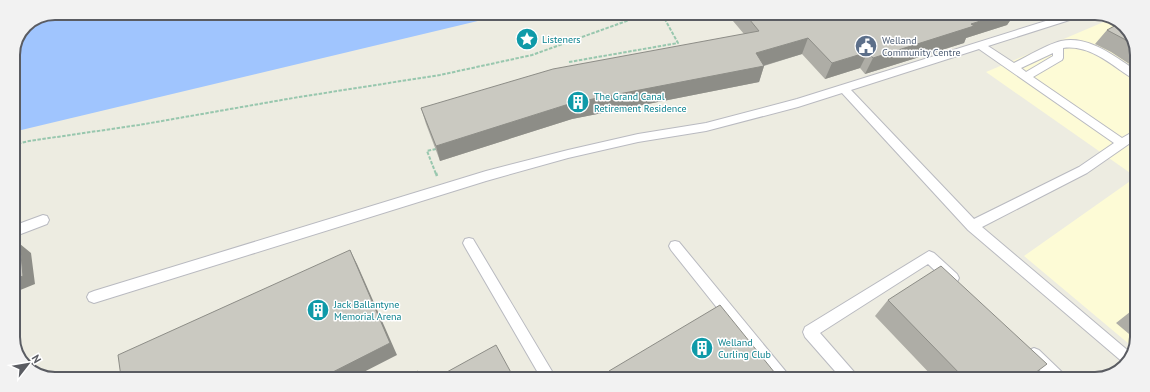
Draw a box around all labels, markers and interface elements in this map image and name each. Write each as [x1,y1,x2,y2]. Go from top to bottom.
place icon: Listeners [514,26,540,52]
place label: Listeners [542,33,581,46]
public building icon: Welland Community Centre [853,33,879,59]
place label: Welland Community Centre [882,34,961,59]
building icon: The Grand Canal Retirement Residence [565,89,591,115]
place label: The Grand Canal Retirement Residence [594,90,687,115]
building icon: Jack Ballantyne Memorial Arena [305,297,331,323]
place label: Jack Ballantyne Memorial Arena [333,298,402,323]
building icon: Welland Curling Club [689,335,715,361]
place label: Welland Curling Club [718,336,771,361]
north arrow [8,344,48,384]
text: N [29,352,44,366]

